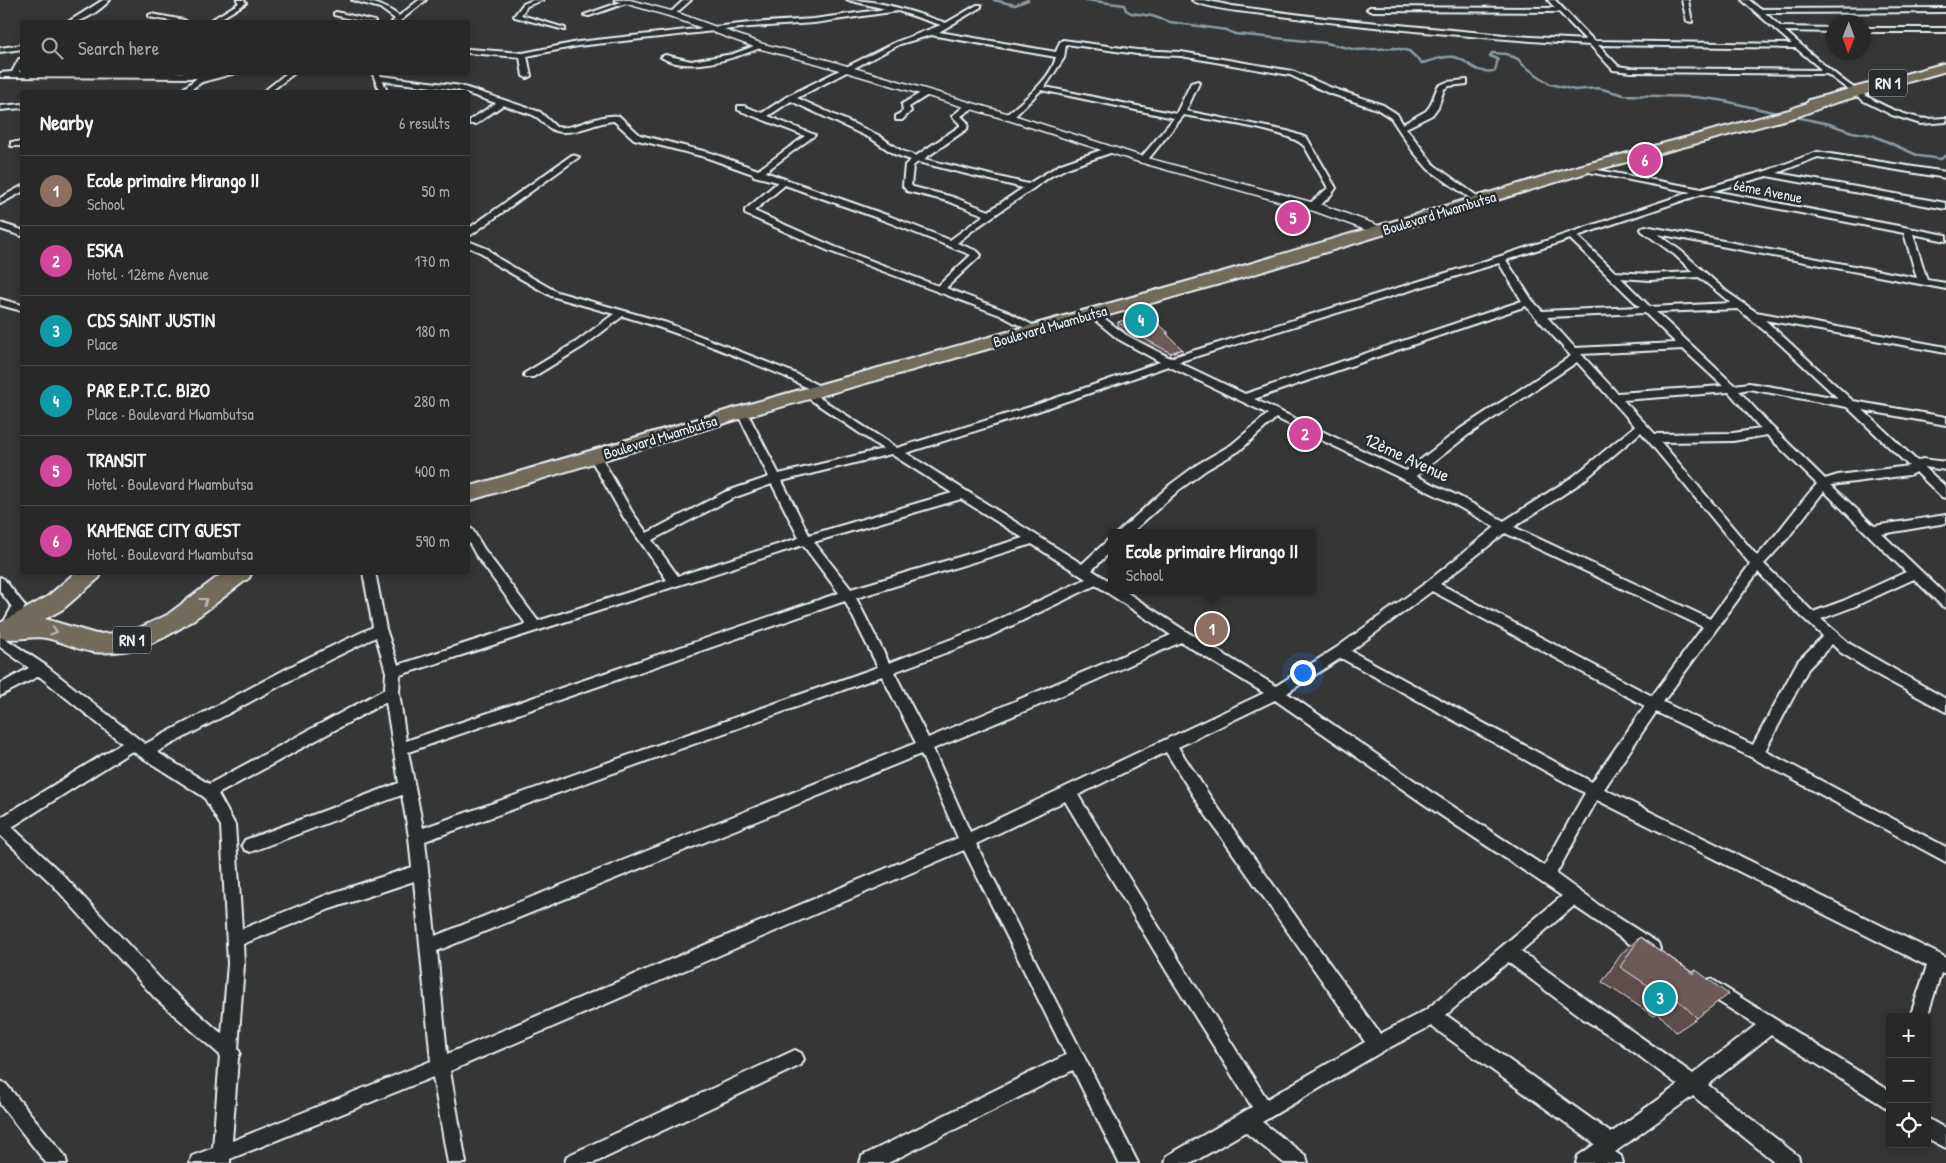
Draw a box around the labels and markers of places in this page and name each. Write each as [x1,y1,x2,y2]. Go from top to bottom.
pin: 6 [1629,141,1661,179]
pin: 5 [1277,199,1309,237]
pin: 4 [1125,301,1157,339]
pin: 2 [1289,415,1321,453]
pin: 1 [1196,610,1228,648]
pin: 3 [1644,979,1676,1017]

